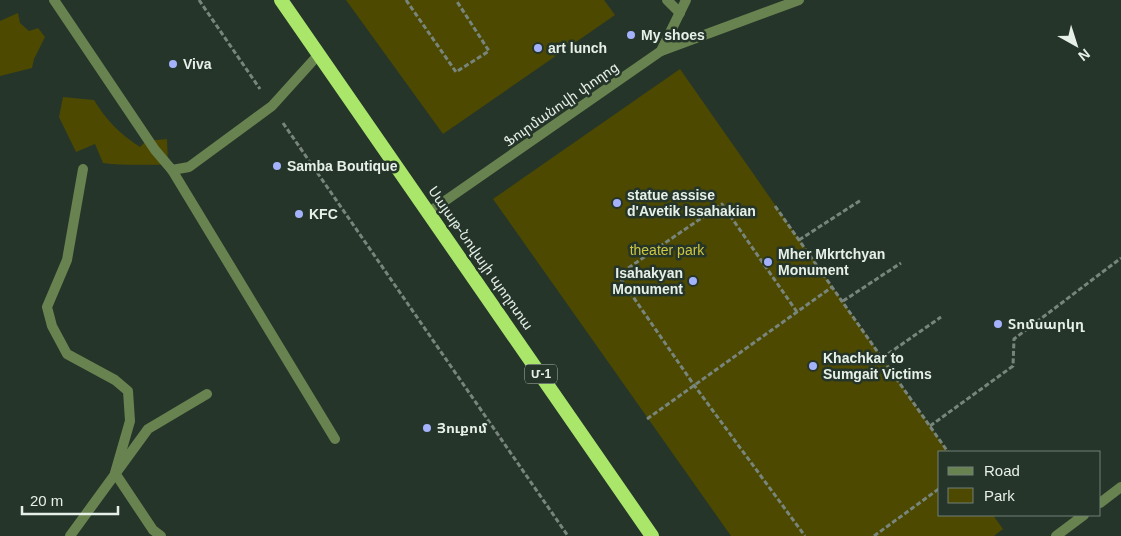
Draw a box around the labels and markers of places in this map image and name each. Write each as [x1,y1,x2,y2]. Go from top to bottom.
place label: My shoes [641,27,705,43]
marker: My shoes [625,29,637,41]
place label: art lunch [548,40,607,56]
marker: art lunch [532,42,544,54]
place label: Viva [183,56,212,72]
marker: Viva [167,58,179,70]
place label: Samba Boutique [287,158,398,174]
marker: Samba Boutique [271,160,283,172]
place label: statue assise d'Avetik Issahakian [627,187,756,219]
marker: statue assise d'Avetik Issahakian [611,197,623,209]
place label: KFC [309,206,338,222]
marker: KFC [293,208,305,220]
place label: Mher Mkrtchyan Monument [778,246,885,278]
marker: Mher Mkrtchyan Monument [762,256,774,268]
place label: Isahakyan Monument [612,265,683,297]
marker: Isahakyan Monument [687,275,699,287]
place label: Տոմսարկղ [1008,316,1085,332]
marker: Տոմսարկղ [992,318,1004,330]
place label: Khachkar to Sumgait Victims [823,350,932,382]
marker: Khachkar to Sumgait Victims [807,360,819,372]
place label: Յուքոմ [437,420,488,436]
marker: Յուքոմ [421,422,433,434]

